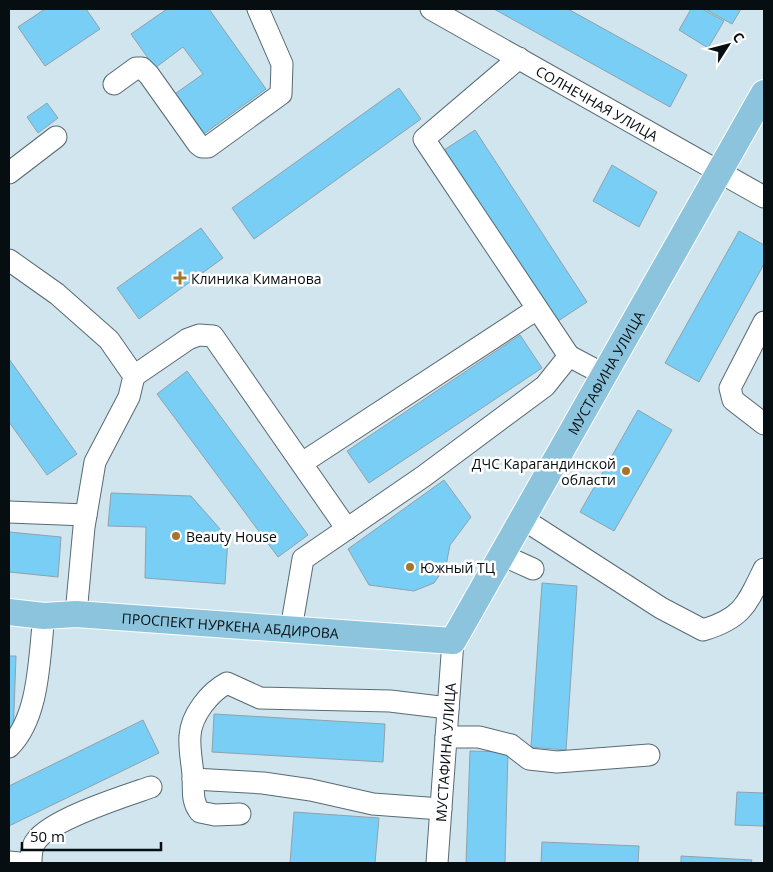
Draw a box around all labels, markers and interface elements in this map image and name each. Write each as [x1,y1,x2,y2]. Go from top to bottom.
north arrow [703,20,753,70]
text: С [729,28,749,46]
street label: СОЛНЕЧНАЯ УЛИЦА [533,61,662,145]
place label: Клиника Киманова [191,269,321,288]
marker: Клиника Киманова [173,271,187,285]
street label: МУСТАФИНА УЛИЦА [563,307,648,438]
place label: ДЧС Карагандинской области [472,454,616,489]
marker: ДЧС Карагандинской области [620,465,632,477]
place label: Beauty House [186,527,277,546]
marker: Beauty House [170,530,182,542]
place label: Южный ТЦ [420,558,496,577]
marker: Южный ТЦ [404,561,416,573]
street label: ПРОСПЕКТ НУРКЕНА АБДИРОВА [121,608,340,642]
street label: МУСТАФИНА УЛИЦА [430,682,459,823]
scale bar [22,820,161,852]
text: 50 m [30,826,65,846]

